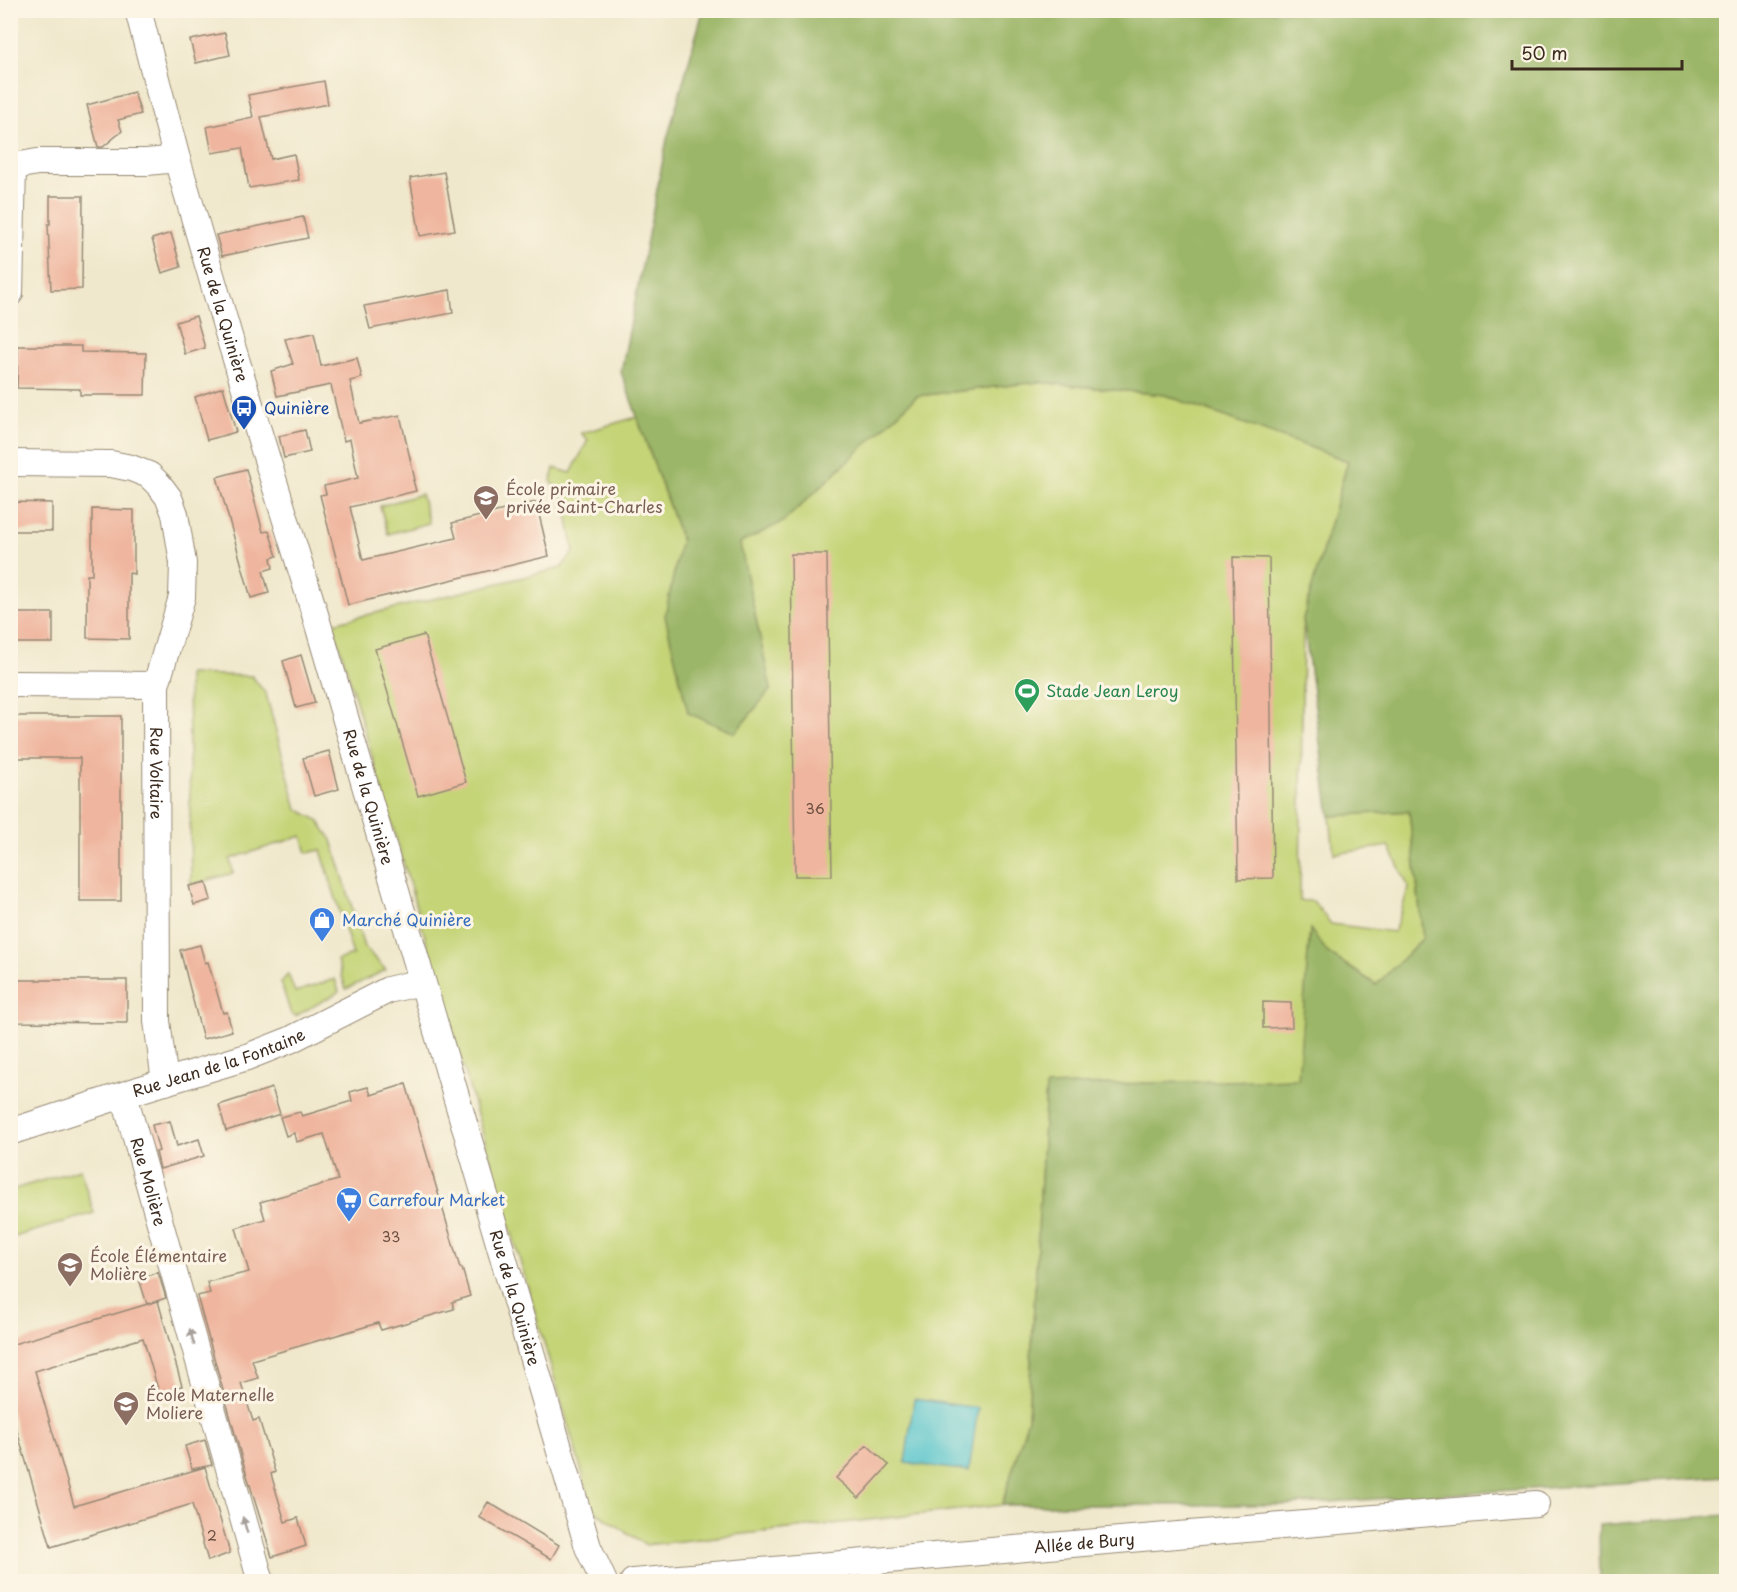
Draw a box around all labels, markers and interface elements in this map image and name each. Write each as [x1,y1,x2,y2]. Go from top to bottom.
scale bar [1512,33,1682,71]
text: 50 m [1521,39,1568,66]
street label: Rue de la Quinière [192,243,255,385]
bus stop icon: Quinière [229,393,259,431]
place label: Quinière [264,395,330,419]
place label: École primaire privée Saint-Charles [506,476,663,518]
school or university icon: École primaire privée Saint-Charles [471,483,501,521]
sports icon: Stade Jean Leroy [1012,676,1042,714]
place label: Stade Jean Leroy [1046,678,1178,702]
street label: Rue de la Quinière [338,726,401,868]
street label: Rue Voltaire [145,727,169,820]
house number: 36 [805,798,825,819]
shop icon: Marché Quinière [307,905,337,943]
place label: Marché Quinière [342,907,472,931]
street label: Rue Jean de la Fontaine [129,1021,309,1102]
street label: Rue Molière [125,1134,173,1229]
supermarket icon: Carrefour Market [334,1185,364,1223]
place label: Carrefour Market [368,1187,506,1211]
house number: 33 [382,1226,400,1247]
street label: Rue de la Quinière [485,1227,547,1369]
place label: École Élémentaire Molière [90,1243,227,1285]
school or university icon: École Élémentaire Molière [55,1250,85,1288]
one-way arrow [187,1328,197,1347]
place label: École Maternelle Moliere [146,1382,275,1424]
school or university icon: École Maternelle Moliere [111,1389,141,1427]
one-way arrow [240,1516,249,1534]
house number: 2 [207,1525,217,1546]
street label: Allée de Bury [1033,1526,1136,1558]

